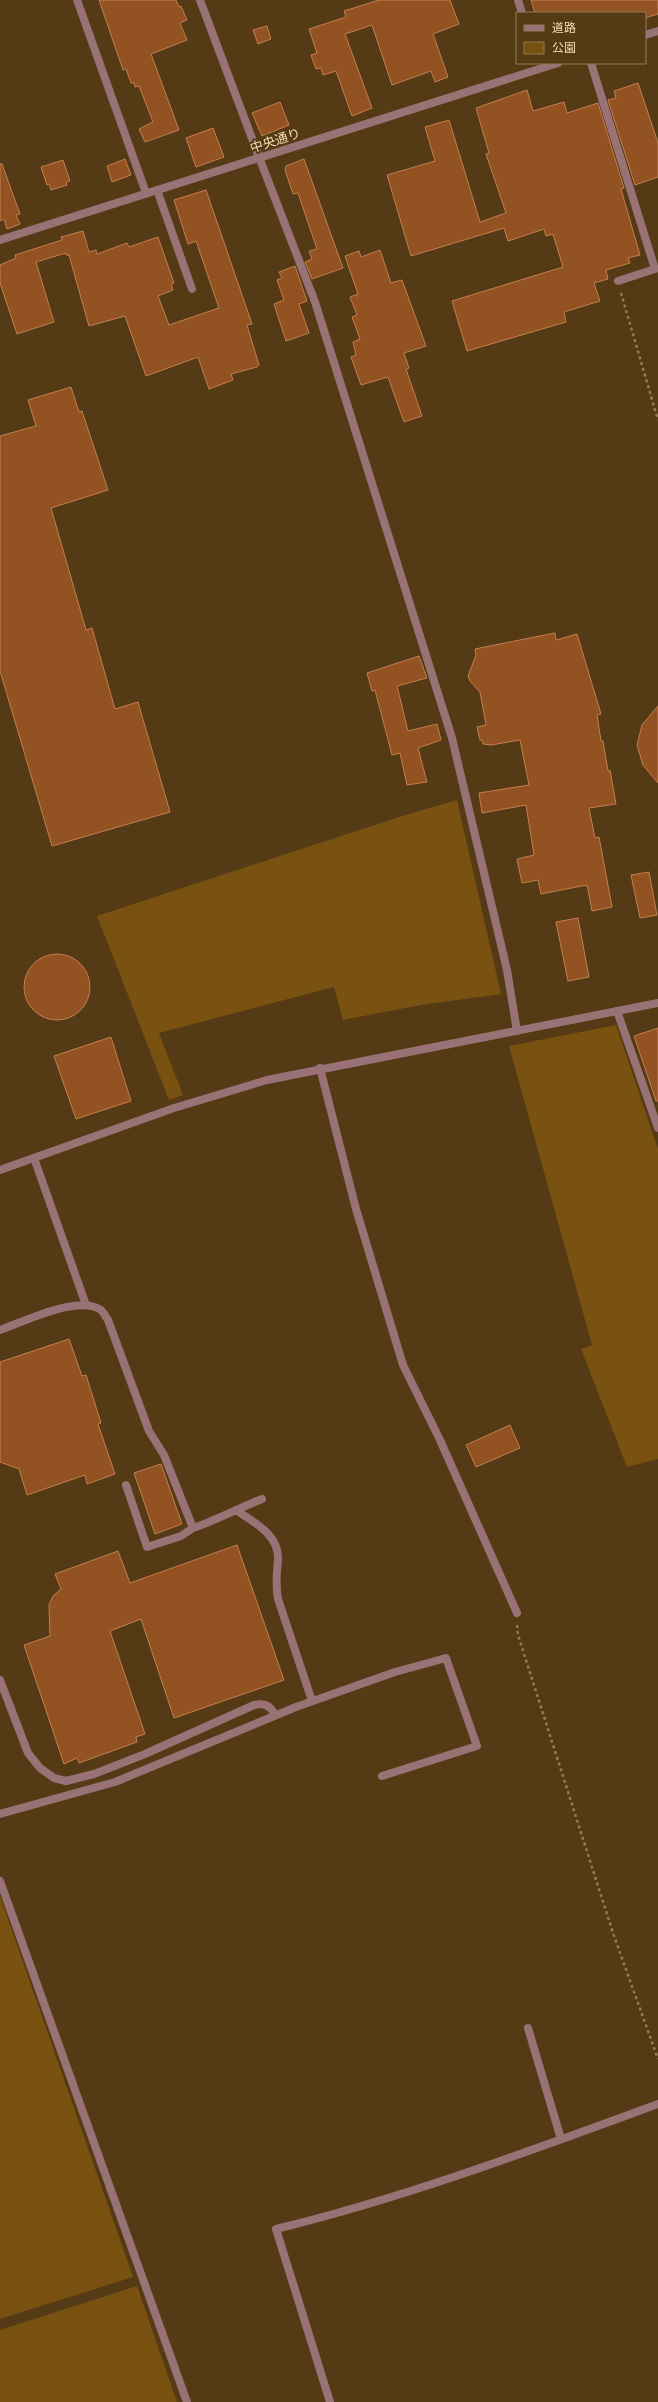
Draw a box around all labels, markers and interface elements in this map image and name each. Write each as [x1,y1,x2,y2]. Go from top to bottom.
legend [516,12,646,64]
text: 道路 [552,21,576,35]
text: 公園 [552,41,576,55]
street label: 中央通り [248,125,302,156]

